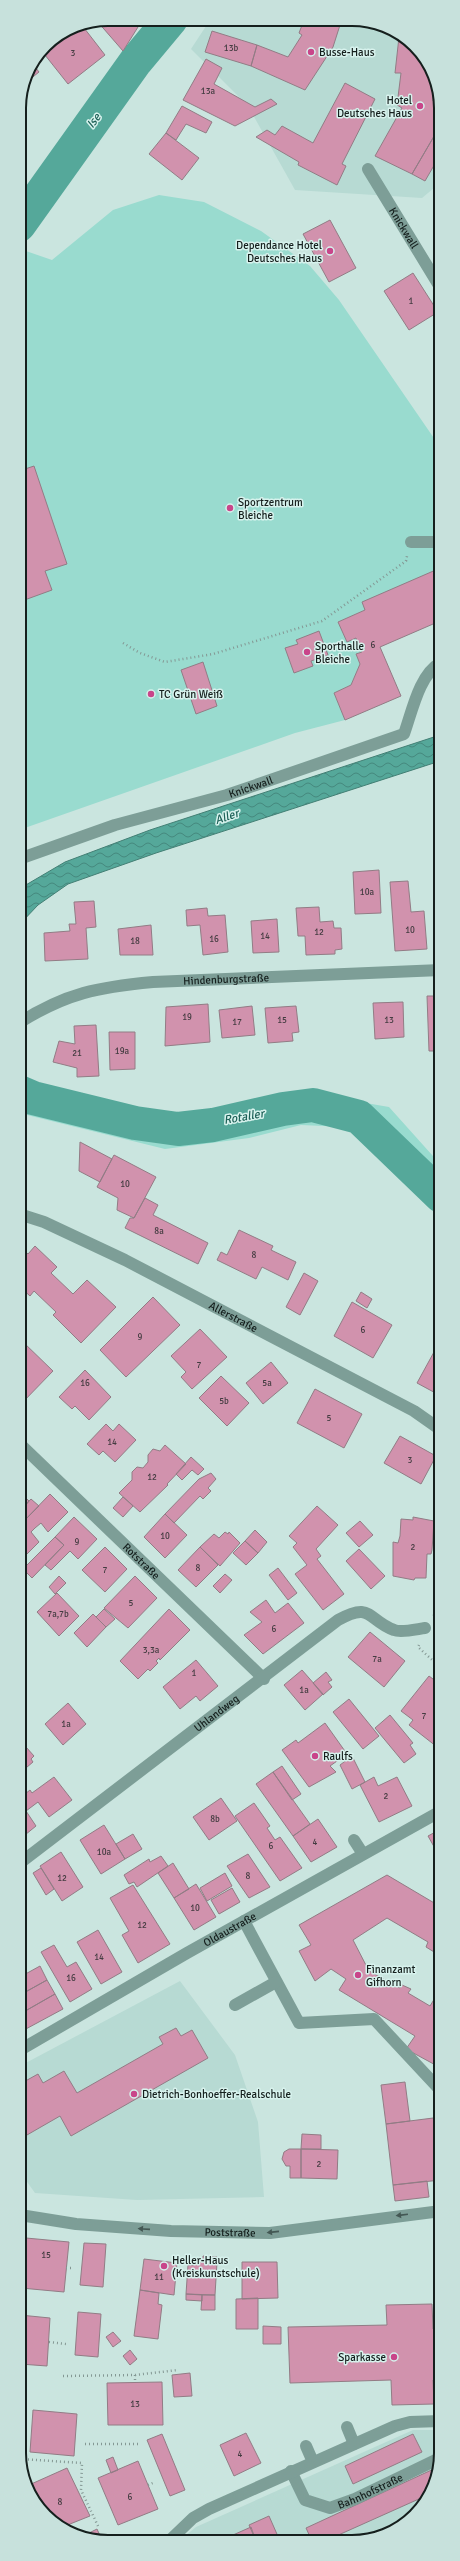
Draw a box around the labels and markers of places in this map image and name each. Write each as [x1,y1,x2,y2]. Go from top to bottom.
place label: Busse-Haus [319,46,375,59]
marker: Busse-Haus [306,47,316,57]
place label: Hotel Deutsches Haus [337,94,412,120]
marker: Hotel Deutsches Haus [415,101,425,111]
place label: Dependance Hotel Deutsches Haus [236,239,322,265]
marker: Dependance Hotel Deutsches Haus [325,246,335,256]
place label: Sportzentrum Bleiche [238,496,303,522]
marker: Sportzentrum Bleiche [225,503,235,513]
place label: Sporthalle Bleiche [315,640,364,666]
marker: Sporthalle Bleiche [302,647,312,657]
place label: TC Grün Weiß [159,688,223,701]
marker: TC Grün Weiß [146,689,156,699]
place label: Raulfs [323,1750,353,1763]
marker: Raulfs [310,1751,320,1761]
place label: Finanzamt Gifhorn [366,1963,416,1989]
marker: Finanzamt Gifhorn [353,1970,363,1980]
place label: Dietrich-Bonhoeffer-Realschule [142,2088,291,2101]
marker: Dietrich-Bonhoeffer-Realschule [129,2089,139,2099]
place label: Heller-Haus (Kreiskunstschule) [172,2254,260,2280]
marker: Heller-Haus (Kreiskunstschule) [159,2261,169,2271]
place label: Sparkasse [338,2351,386,2364]
marker: Sparkasse [389,2352,399,2362]

